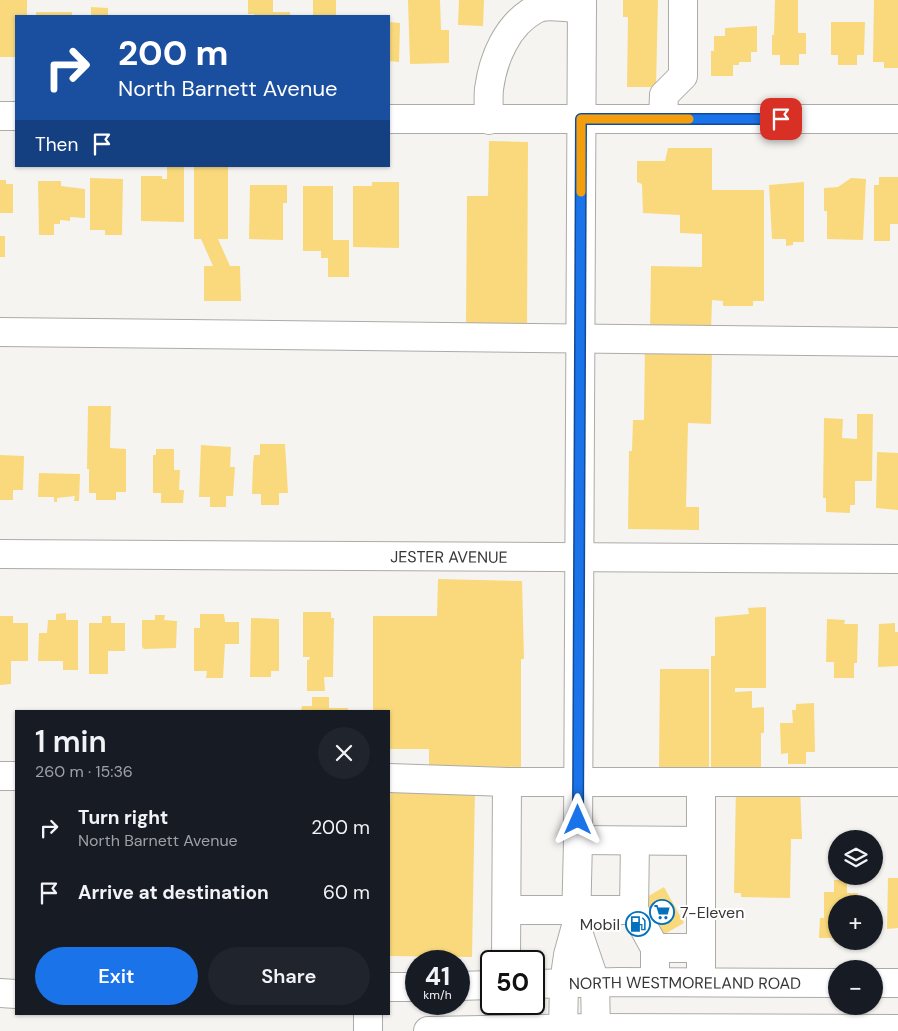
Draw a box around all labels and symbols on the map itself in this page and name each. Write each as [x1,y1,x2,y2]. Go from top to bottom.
pin [760,98,802,140]
street label: JESTER AVENUE [390,546,508,567]
position arrow [551,793,603,845]
supermarket icon: 7-Eleven [649,899,675,925]
place label: 7-Eleven [680,902,744,923]
fuel station icon: Mobil [625,911,651,937]
place label: Mobil [580,914,620,935]
speed limit sign: 50 [480,950,545,1015]
street label: NORTH WESTMORELAND ROAD [569,971,801,994]

